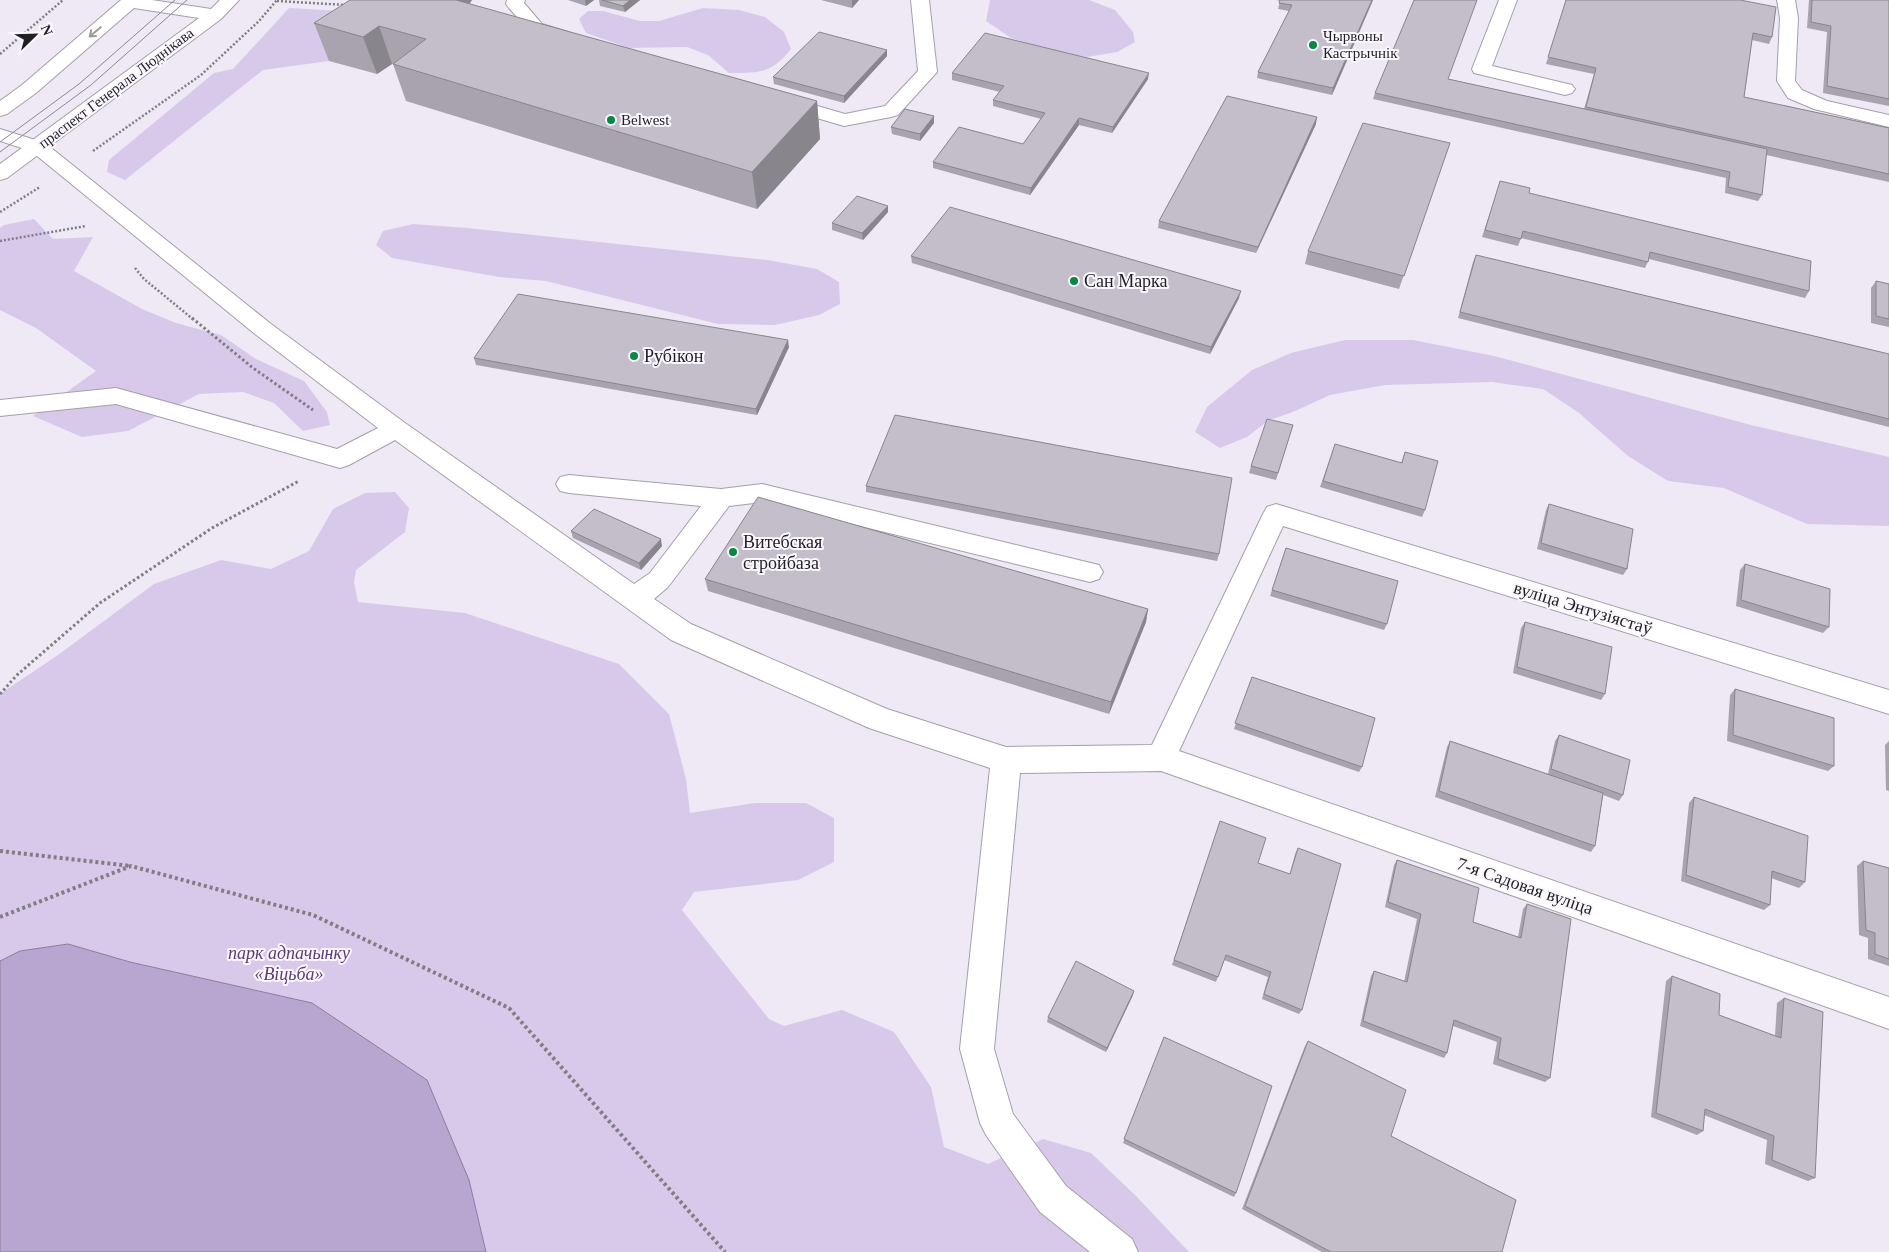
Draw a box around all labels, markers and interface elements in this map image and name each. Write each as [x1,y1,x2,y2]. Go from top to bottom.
north arrow [10,10,60,60]
text: N [38,23,55,38]
street label: праспект Генерала Люднікава [35,24,197,151]
one-way arrow [89,26,102,37]
place label: Чырвоны Кастрычнік [1323,28,1398,61]
marker: Чырвоны Кастрычнік [1307,39,1319,51]
place label: Belwest [621,112,670,128]
marker: Belwest [605,114,617,126]
place label: Сан Марка [1084,271,1168,291]
marker: Сан Марка [1068,275,1080,287]
place label: Рубікон [644,346,704,366]
marker: Рубікон [628,350,640,362]
place label: Витебская стройбаза [743,532,822,573]
marker: Витебская стройбаза [727,546,739,558]
street label: вуліца Энтузіястаў [1511,577,1655,639]
street label: 7-я Садовая вуліца [1454,853,1596,919]
park label: парк адпачынку «Віцьба» [228,943,350,984]

